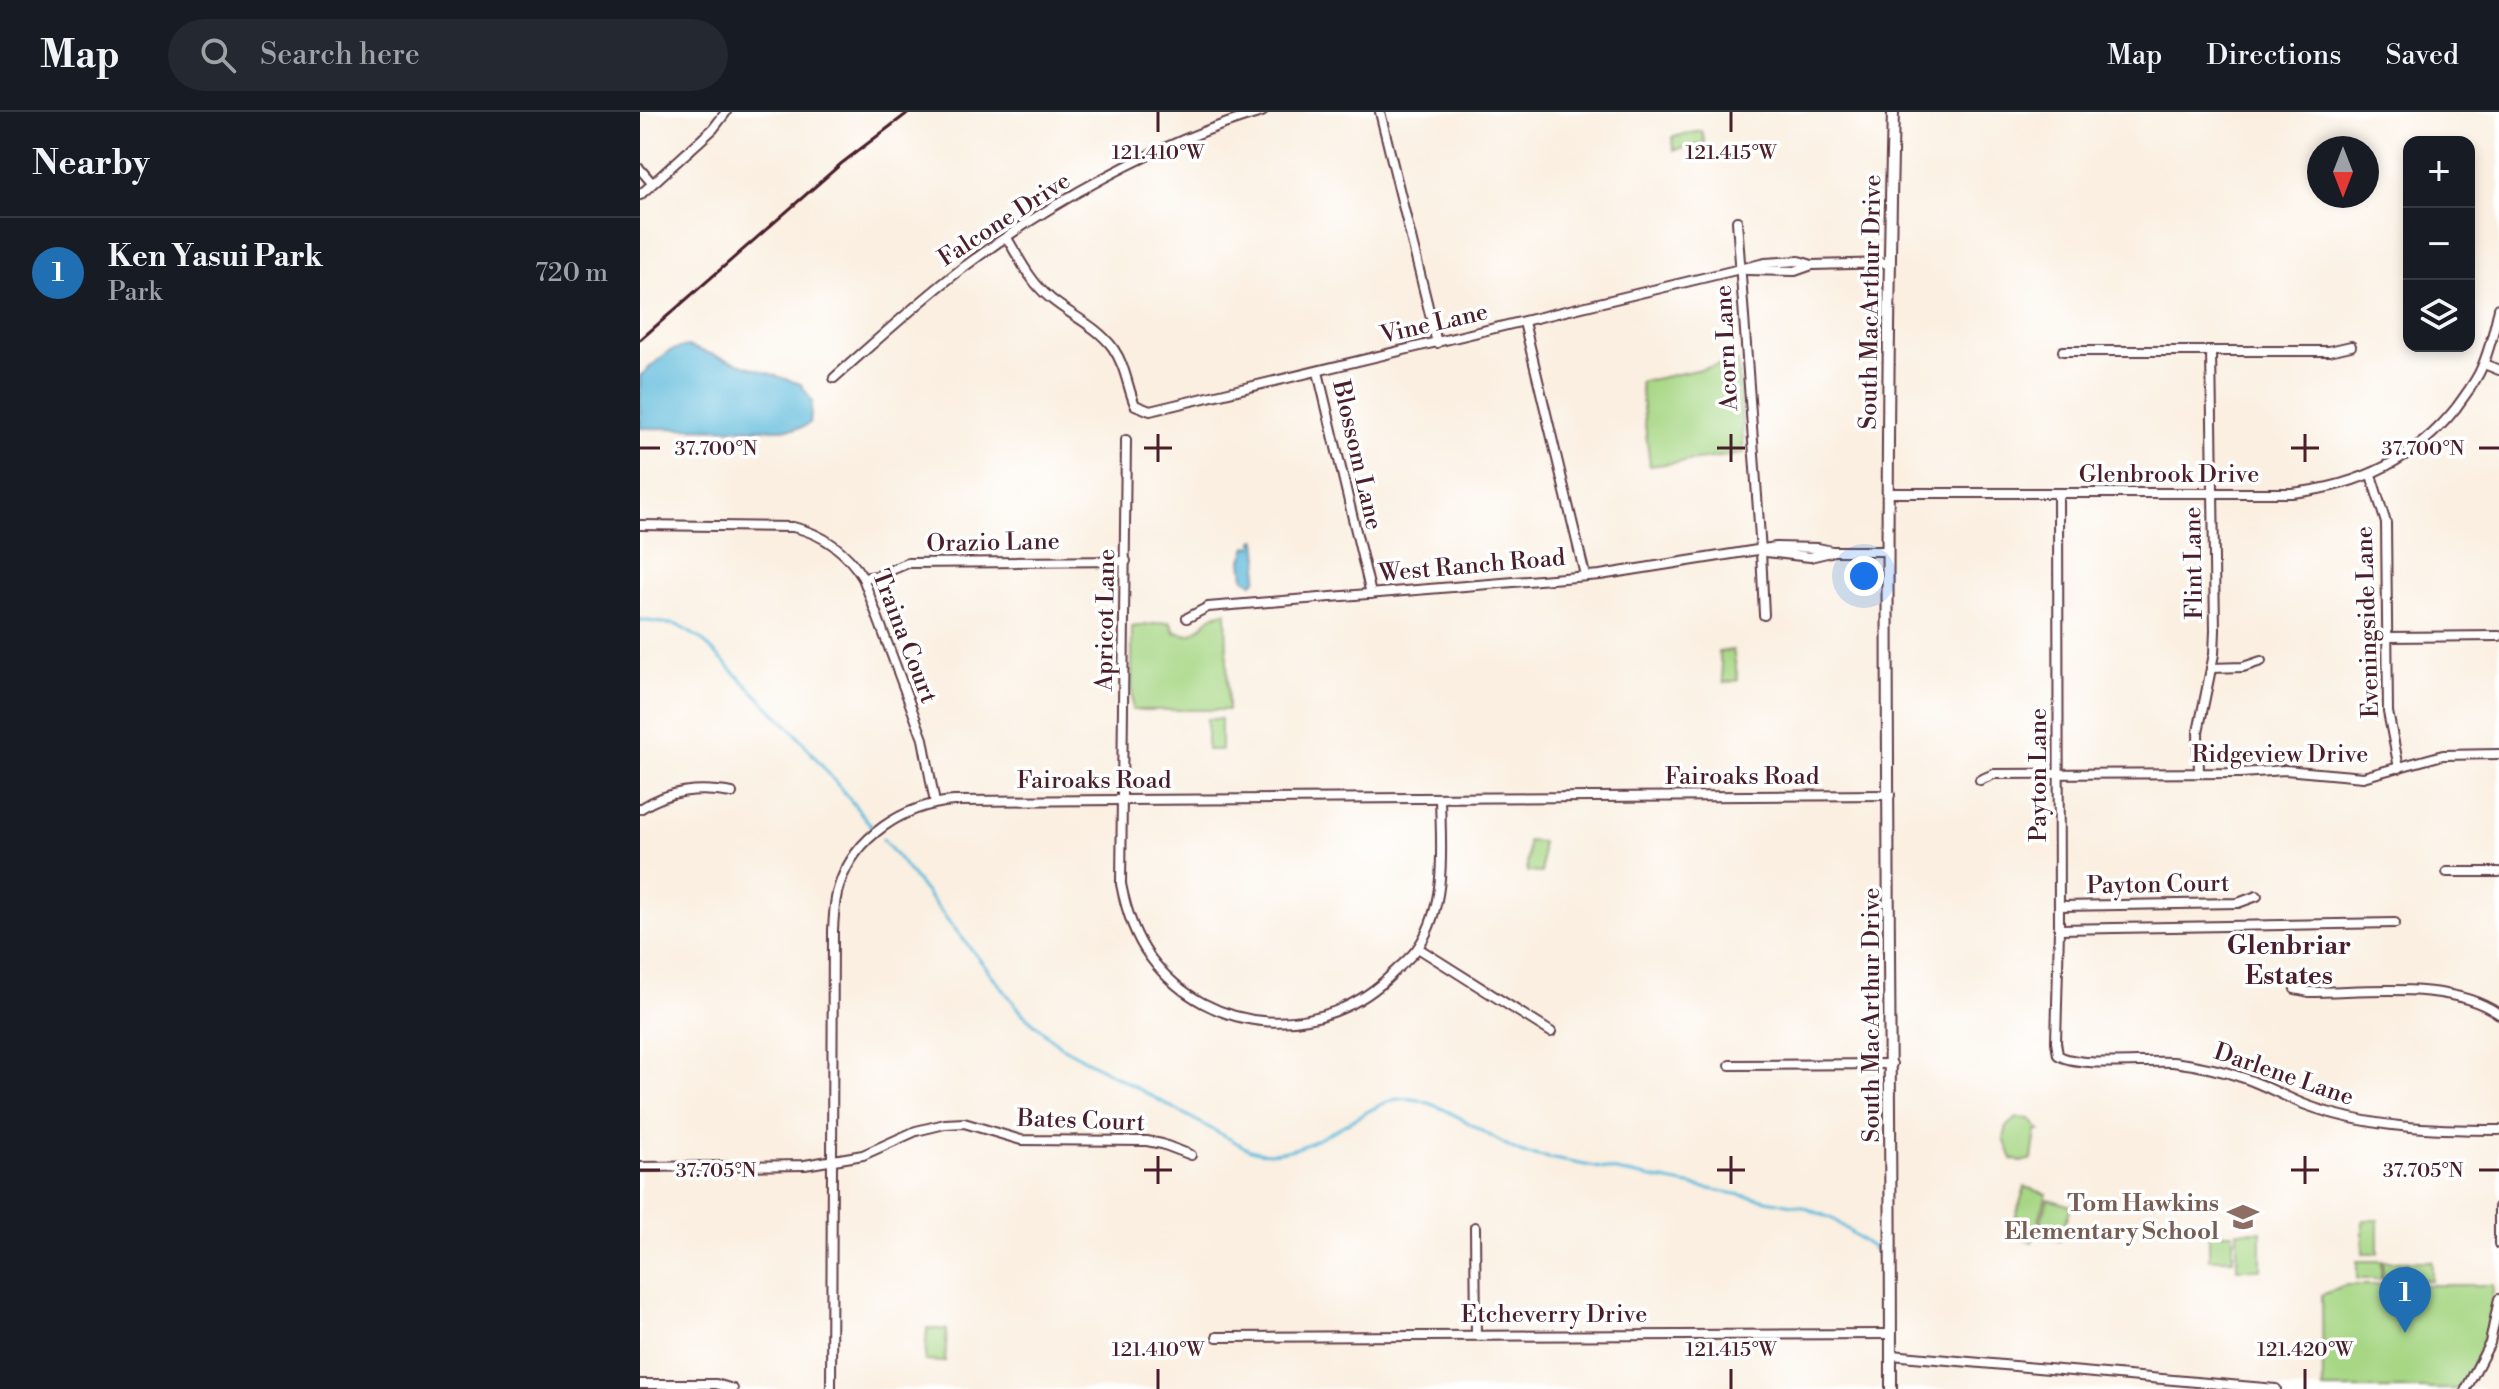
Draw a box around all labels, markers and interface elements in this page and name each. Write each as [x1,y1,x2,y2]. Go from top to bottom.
search box [168,19,728,91]
text: Map [40,32,120,79]
icon: search [196,33,240,77]
text: Search here [260,36,420,74]
text: Map [2107,38,2162,73]
text: Directions [2206,38,2341,73]
text: Saved [2385,38,2459,73]
north arrow [2307,136,2379,208]
map controls [2403,136,2475,352]
button: + [2403,136,2475,208]
text: 121.410°W [1112,141,1205,166]
text: 121.415°W [1685,141,1777,166]
text: Nearby [32,143,150,185]
street label: Falcone Drive [933,166,1076,274]
street label: South MacArthur Drive [1854,174,1888,430]
button: − [2403,208,2475,280]
text: Ken Yasui Park [108,238,323,276]
text: 1 [52,257,64,289]
text: 720 m [535,257,608,289]
text: Park [108,276,162,308]
button: layers [2403,280,2475,352]
street label: Acorn Lane [1709,284,1745,413]
street label: Vine Lane [1377,297,1491,351]
street label: Blossom Lane [1325,377,1389,533]
text: 37.700°N [675,437,758,462]
text: 37.700°N [2382,437,2465,462]
street label: Glenbrook Drive [2079,460,2259,490]
street label: Flint Lane [2178,506,2210,620]
street label: Eveningside Lane [2350,525,2386,718]
street label: Orazio Lane [926,527,1060,559]
street label: West Ranch Road [1377,543,1567,589]
street label: Apricot Lane [1090,549,1122,692]
your location [1844,556,1884,596]
street label: Traina Court [865,565,943,708]
street label: Payton Lane [2024,708,2054,842]
street label: Ridgeview Drive [2192,740,2368,770]
street label: Fairoaks Road [1665,762,1820,792]
street label: Fairoaks Road [1017,766,1172,796]
street label: Payton Court [2086,869,2230,901]
street label: South MacArthur Drive [1857,887,1887,1143]
district label: Glenbriar Estates [2227,930,2351,992]
street label: Darlene Lane [2210,1037,2357,1113]
street label: Bates Court [1015,1104,1146,1138]
text: 37.705°N [676,1159,756,1184]
text: 37.705°N [2383,1159,2463,1184]
place label: Tom Hawkins Elementary School [2004,1189,2219,1247]
school or university icon: Tom Hawkins Elementary School [2226,1200,2260,1234]
pin: 1 [2379,1267,2431,1333]
street label: Etcheverry Drive [1461,1300,1647,1330]
text: 121.410°W [1112,1338,1205,1363]
text: 121.415°W [1685,1338,1777,1363]
text: 121.420°W [2257,1338,2354,1363]

